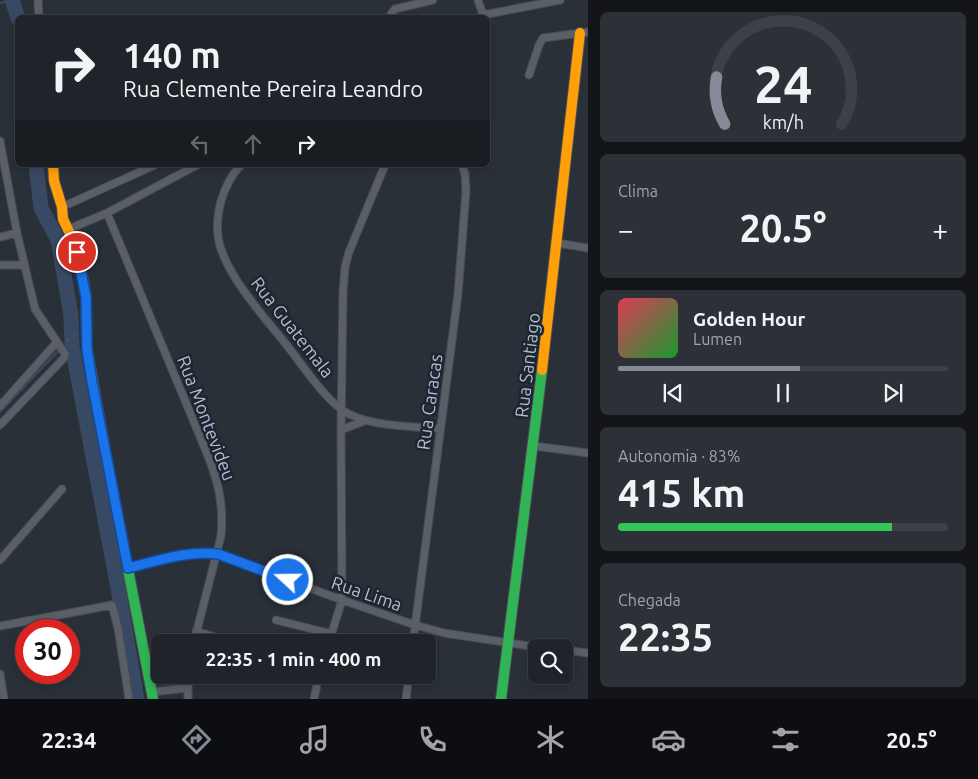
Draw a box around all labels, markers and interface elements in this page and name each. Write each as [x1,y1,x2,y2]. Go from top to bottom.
icon: right [40,35,105,100]
text: 140 m [123,35,221,75]
text: 24 [754,55,812,113]
text: Rua Clemente Pereira Leandro [123,76,423,101]
text: km/h [762,112,804,132]
icon: left [186,130,214,158]
icon: ahead [239,130,267,158]
icon: right [292,130,320,158]
text: Clima [618,182,658,200]
text: 20.5° [739,207,827,249]
text: − [618,214,634,245]
text: + [932,214,948,245]
pin [56,231,98,273]
icon: arrive [63,238,91,266]
street label: Rua Guatemala [248,273,338,381]
text: Golden Hour [693,308,805,330]
street label: Rua Santiago [511,311,543,419]
text: Lumen [693,330,742,348]
street label: Rua Montevideu [174,353,240,483]
street label: Rua Caracas [412,353,446,451]
icon: previous [659,379,687,407]
icon: pause [769,379,797,407]
icon: next [879,379,907,407]
text: Autonomia · 83% [618,447,740,465]
text: 415 km [618,472,745,514]
position arrow [261,553,313,605]
street label: Rua Lima [329,572,405,614]
text: Chegada [618,591,681,609]
text: 22:35 [618,616,713,658]
speed limit sign: 30 [15,619,80,684]
map controls [528,639,573,684]
button: search [528,639,573,684]
text: 22:35 · 1 min · 400 m [206,648,381,670]
icon: directions [179,722,214,757]
icon: music [297,722,332,757]
icon: phone [415,722,450,757]
icon: climate [533,722,568,757]
icon: car [651,722,686,757]
icon: filters [768,722,803,757]
text: 22:34 [41,727,96,752]
text: 20.5° [886,727,937,752]

